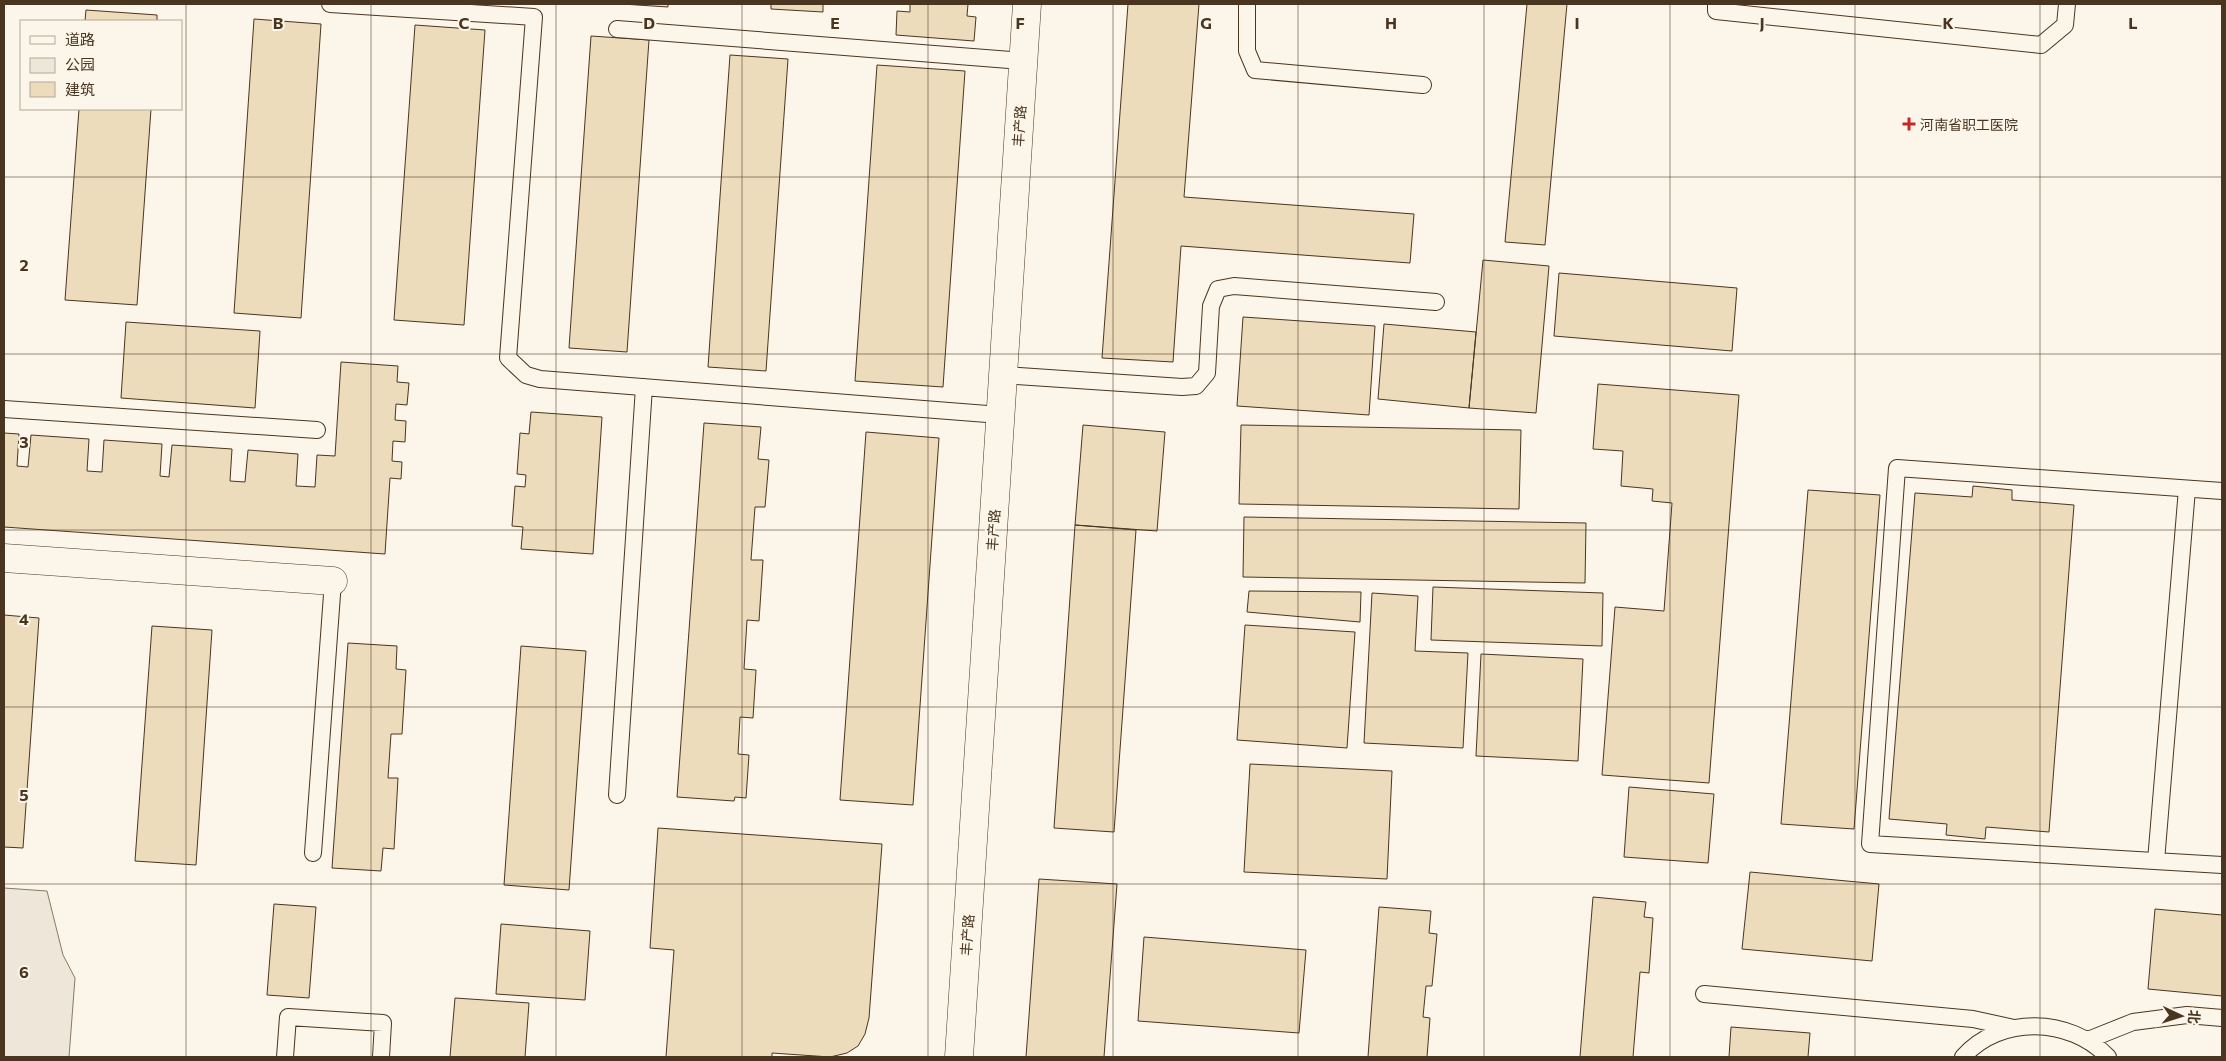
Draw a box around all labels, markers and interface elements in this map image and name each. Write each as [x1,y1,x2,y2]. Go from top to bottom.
text: B [273,13,284,32]
text: C [459,13,470,32]
text: D [643,13,655,32]
text: E [830,13,840,32]
text: F [1015,13,1025,32]
text: G [1200,13,1212,32]
text: H [1385,13,1397,32]
text: I [1574,13,1580,32]
text: J [1759,13,1765,32]
text: K [1942,13,1954,32]
text: L [2128,13,2138,32]
legend [20,20,182,110]
text: 道路 [65,30,95,48]
text: 公园 [65,55,95,73]
text: 建筑 [65,80,95,98]
street label: 丰产路 [1009,104,1029,148]
place label: 河南省职工医院 [1920,116,2018,133]
marker: 河南省职工医院 [1902,117,1916,131]
text: 2 [19,255,29,274]
text: 3 [19,432,29,451]
street label: 丰产路 [983,508,1003,552]
text: 4 [19,609,29,628]
text: 5 [19,785,29,804]
street label: 丰产路 [957,913,977,957]
text: 6 [19,962,29,981]
north arrow [2156,991,2206,1041]
text: 北 [2185,1009,2203,1025]

